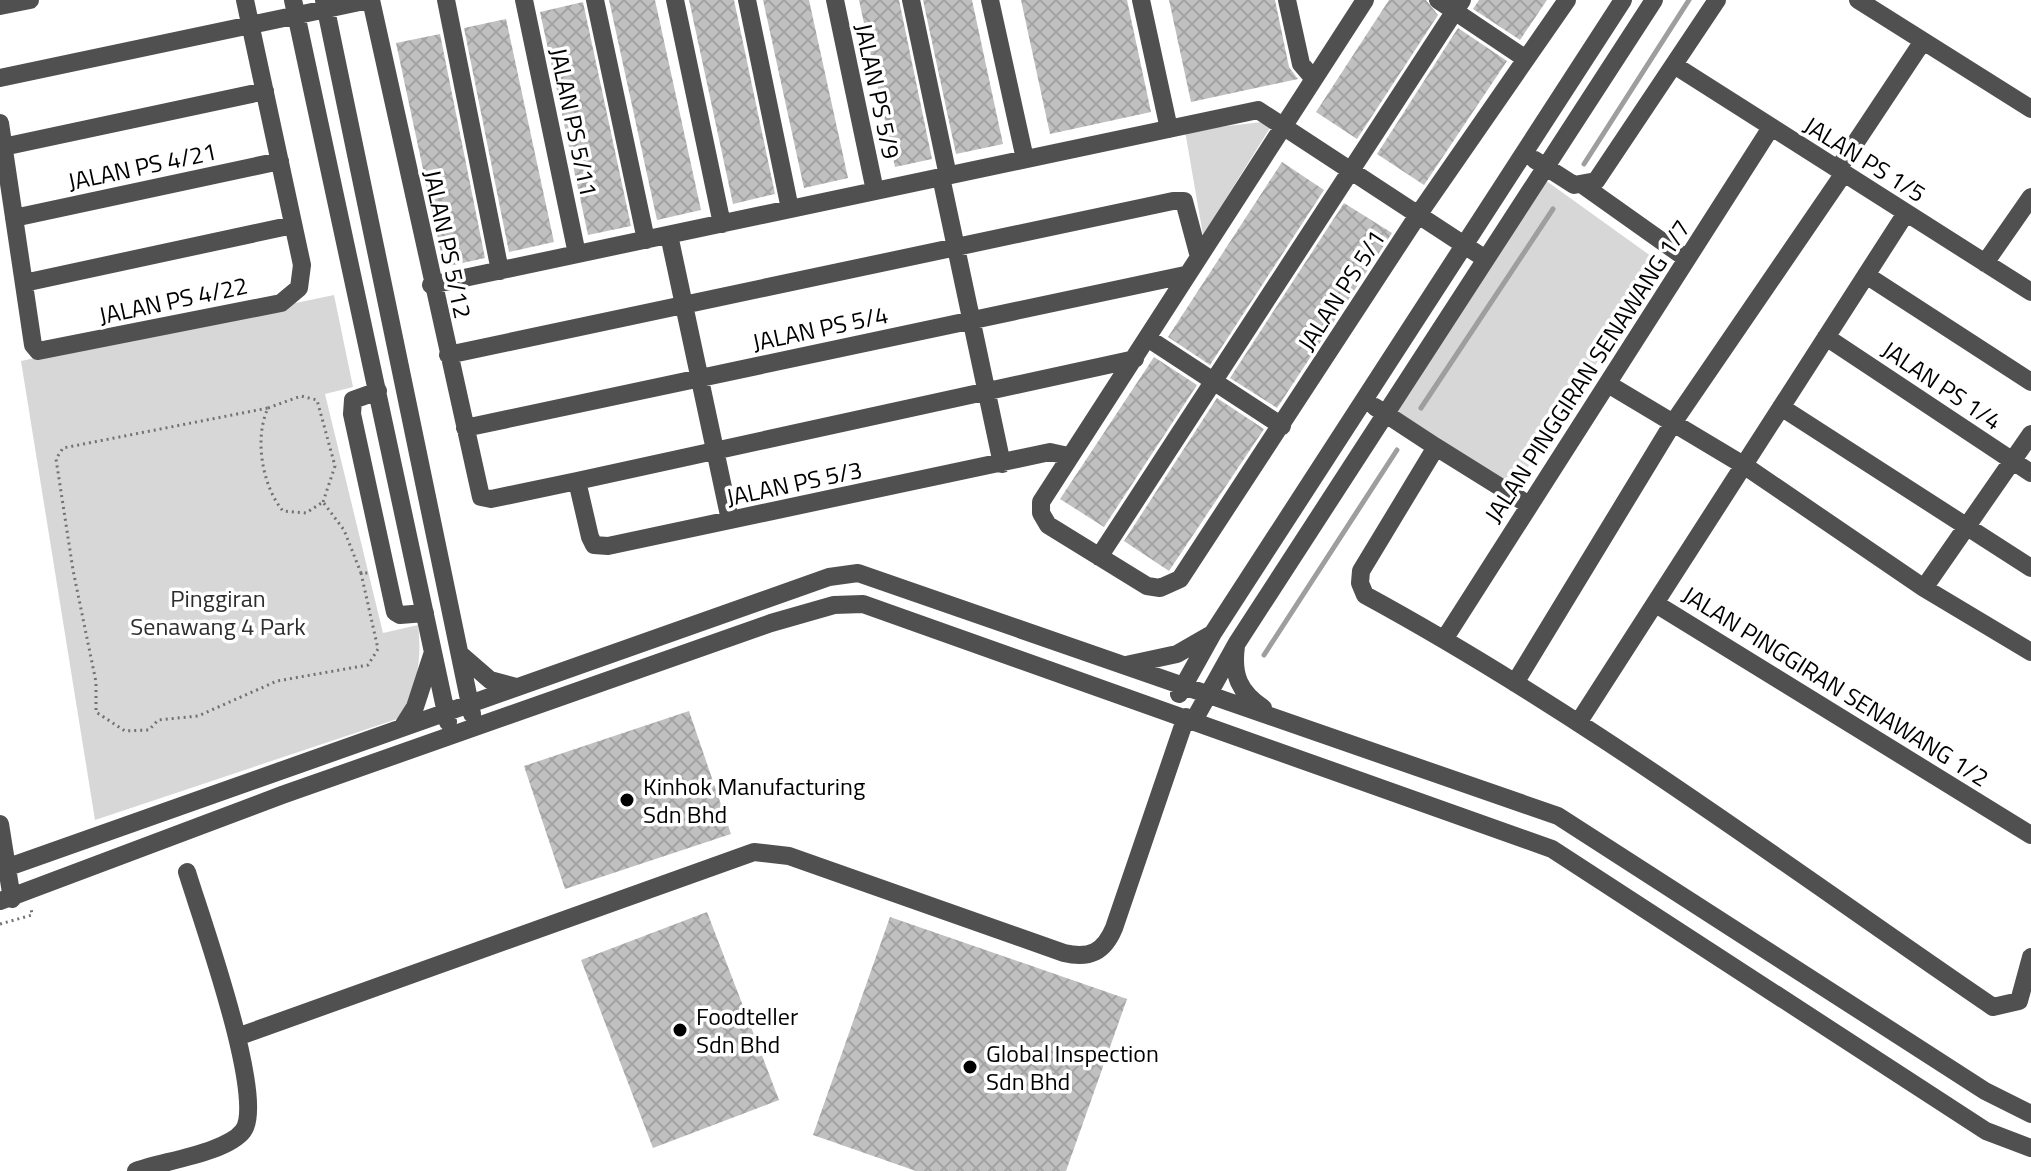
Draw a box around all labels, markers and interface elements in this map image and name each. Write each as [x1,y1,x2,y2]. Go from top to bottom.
street label: JALAN PS 5/9 [846,20,910,162]
street label: JALAN PS 5/11 [541,44,607,200]
street label: JALAN PS 1/5 [1797,107,1933,211]
street label: JALAN PS 4/21 [64,133,220,199]
street label: JALAN PS 5/12 [415,166,481,322]
street label: JALAN PINGGIRAN SENAWANG 1/7 [1475,212,1699,530]
street label: JALAN PS 5/1 [1288,222,1394,358]
street label: JALAN PS 4/22 [95,267,251,333]
street label: JALAN PS 5/4 [749,296,891,360]
street label: JALAN PS 1/4 [1875,332,2009,438]
street label: JALAN PS 5/3 [723,451,865,515]
street label: JALAN PINGGIRAN SENAWANG 1/2 [1676,577,1996,795]
park label: Pinggiran Senawang 4 Park [130,580,306,644]
place label: Kinhok Manufacturing Sdn Bhd [643,768,865,832]
marker: Kinhok Manufacturing Sdn Bhd [618,791,636,809]
place label: Foodteller Sdn Bhd [696,998,798,1062]
marker: Foodteller Sdn Bhd [671,1021,689,1039]
place label: Global Inspection Sdn Bhd [986,1035,1159,1099]
marker: Global Inspection Sdn Bhd [961,1058,979,1076]

